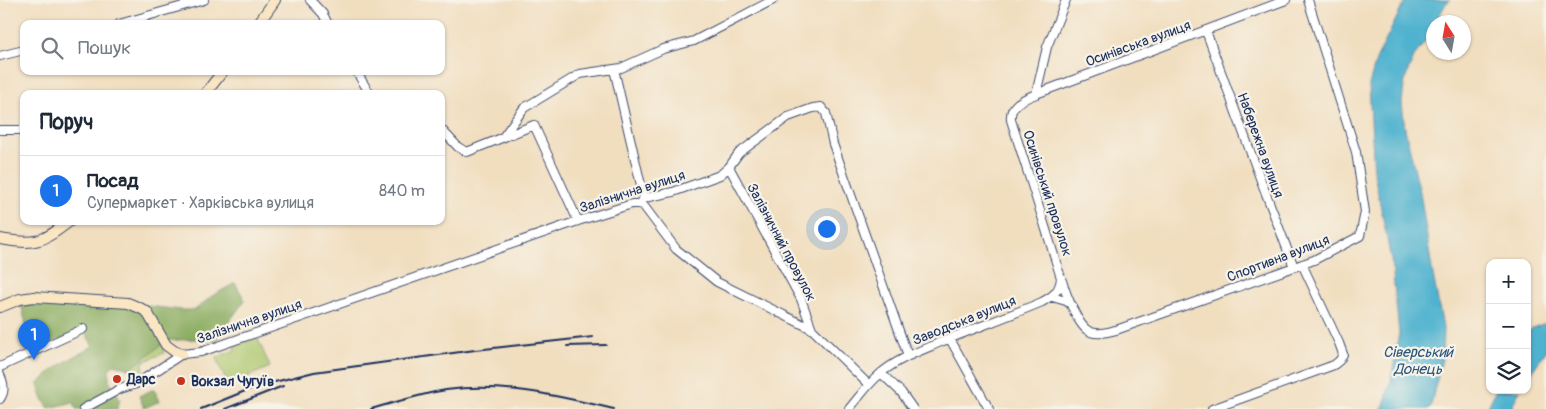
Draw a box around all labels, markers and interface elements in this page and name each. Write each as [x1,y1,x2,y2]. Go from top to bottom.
north arrow [1426,15,1471,60]
street label: Осинівська вулиця [1083,17,1193,70]
search box [20,20,445,75]
icon: search [38,34,66,62]
text: Пошук [78,36,131,60]
street label: Набережна вулиця [1234,90,1287,200]
text: Поруч [40,109,93,136]
street label: Осинівський провулок [1019,128,1076,258]
street label: Залізнична вулиця [577,166,687,217]
text: Посад [87,169,139,193]
street label: Залізничний провулок [743,180,820,304]
text: 1 [53,181,59,201]
text: 840 m [379,181,425,201]
text: Супермаркет · Харківська вулиця [87,193,314,213]
your location [814,216,840,242]
street label: Спортивна вулиця [1225,231,1332,286]
map controls [1486,259,1531,394]
button: + [1486,259,1531,304]
street label: Заводська вулиця [910,292,1018,349]
street label: Залізнична вулиця [194,296,304,347]
button: − [1486,304,1531,349]
pin: 1 [18,319,50,360]
water label: Сіверський Донець [1383,343,1455,379]
button: layers [1486,349,1531,394]
place label: Дарс [126,371,156,388]
marker: Дарс [111,373,123,385]
place label: Вокзал Чугуїв [191,373,274,390]
marker: Вокзал Чугуїв [175,375,187,387]

